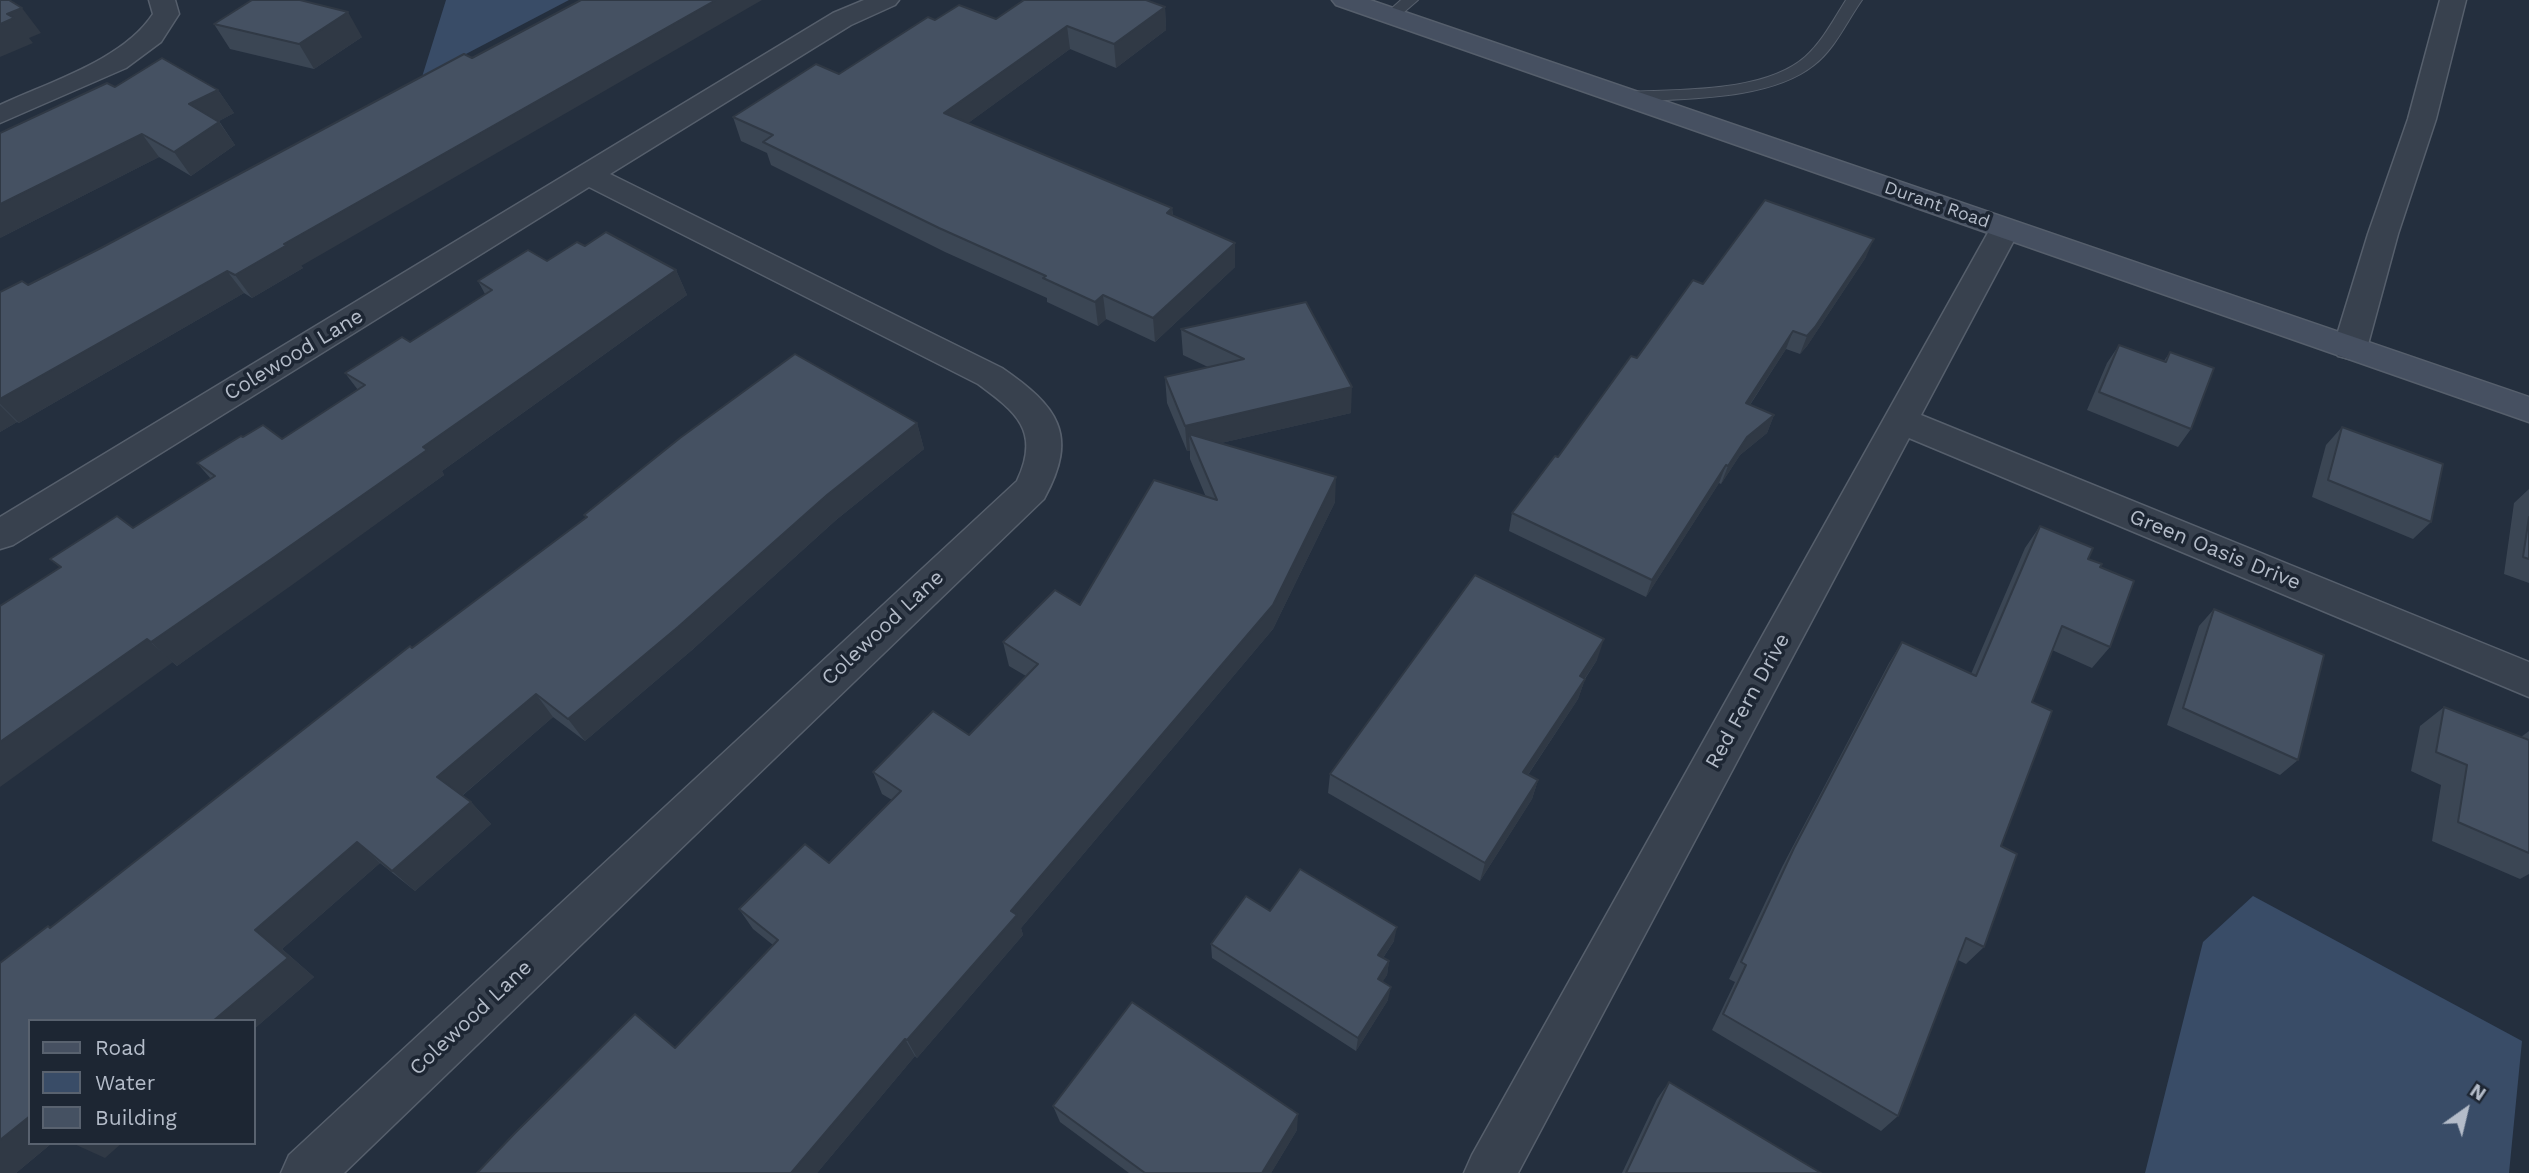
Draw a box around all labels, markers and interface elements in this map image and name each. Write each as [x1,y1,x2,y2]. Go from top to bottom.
street label: Durant Road [1881,177,1993,233]
street label: Colewood Lane [220,304,368,406]
street label: Green Oasis Drive [2126,504,2304,596]
street label: Colewood Lane [817,565,949,691]
street label: Red Fern Drive [1700,629,1796,773]
street label: Colewood Lane [405,955,537,1081]
legend [28,1019,256,1145]
text: Road [95,1035,146,1060]
text: Water [95,1070,155,1095]
north arrow [2431,1075,2501,1145]
text: N [2466,1079,2490,1106]
text: Building [95,1105,177,1130]

